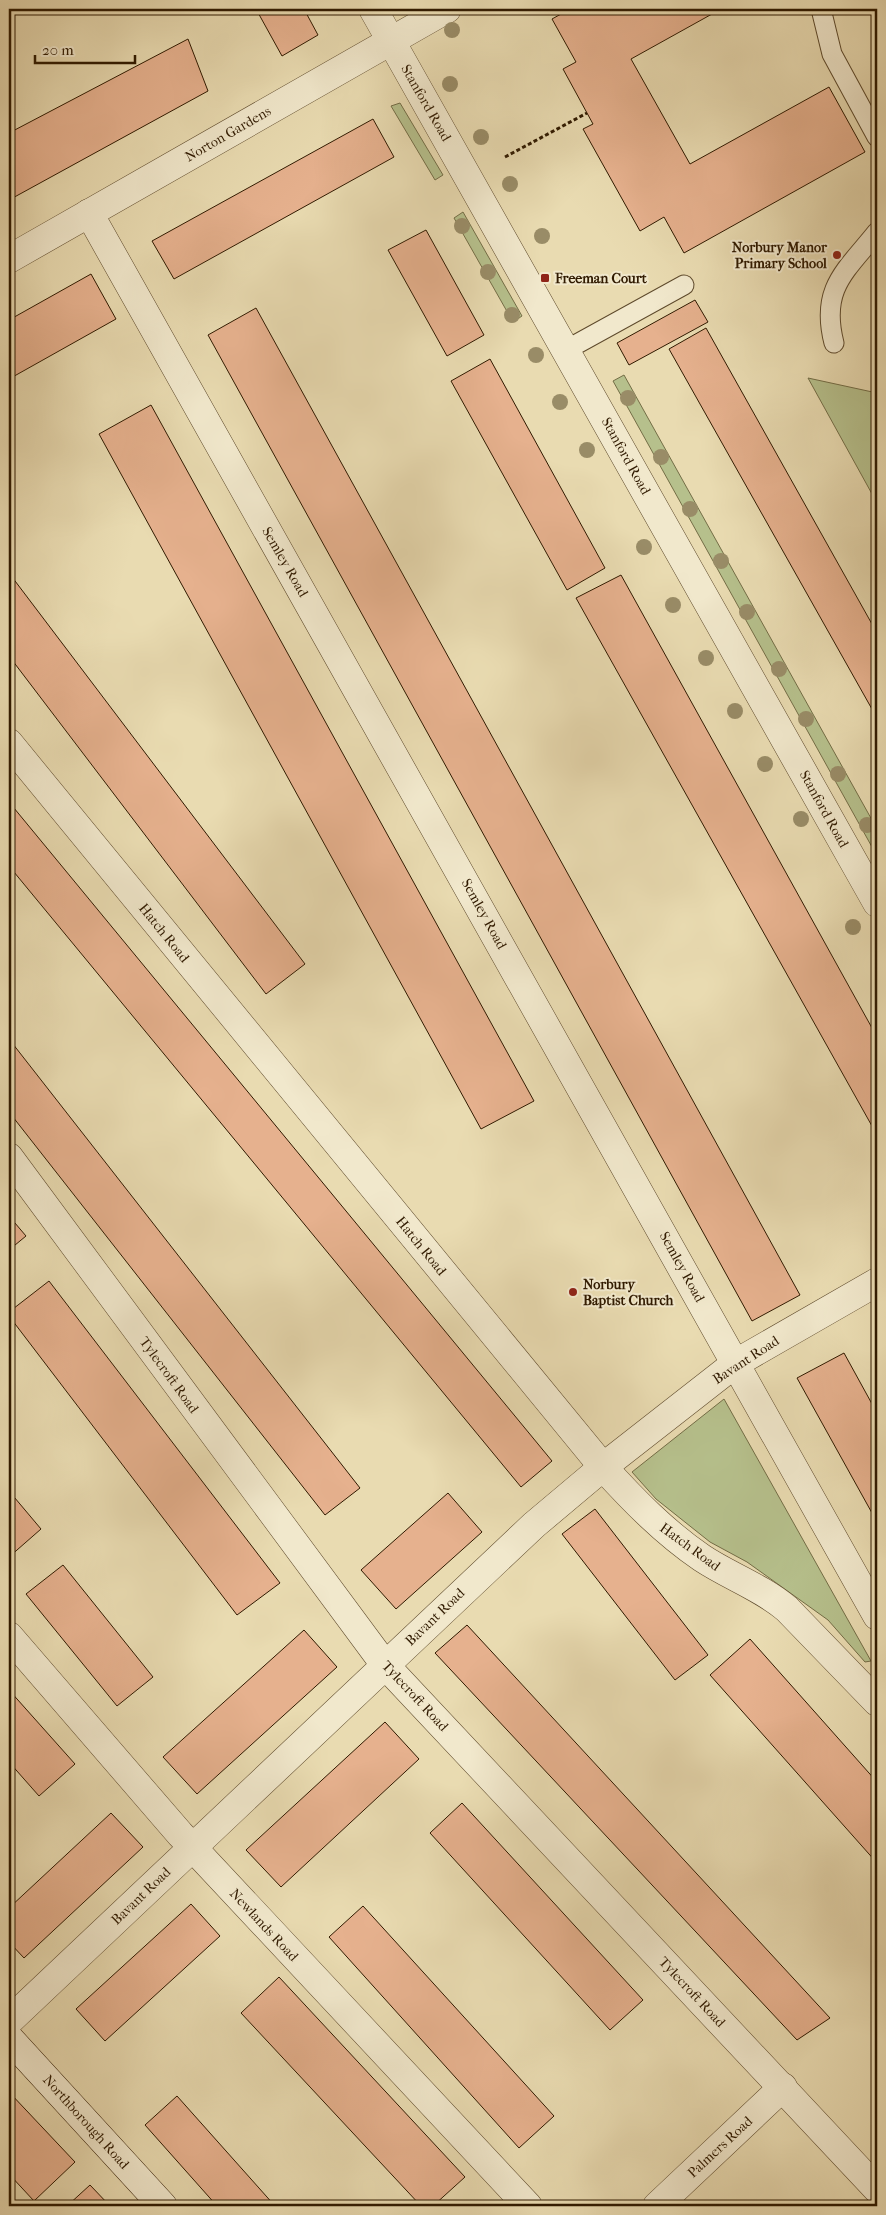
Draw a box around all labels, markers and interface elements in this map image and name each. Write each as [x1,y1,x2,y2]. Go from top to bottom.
scale bar [35,32,135,64]
text: 20 m [42,41,74,59]
street label: Stanford Road [397,62,455,145]
street label: Norton Gardens [182,103,274,165]
place label: Norbury Manor Primary School [732,239,828,272]
marker: Norbury Manor Primary School [831,249,843,261]
place label: Freeman Court [554,270,648,287]
marker: Freeman Court [539,272,551,284]
street label: Stanford Road [598,414,654,498]
street label: Semley Road [258,524,312,600]
street label: Stanford Road [796,767,852,851]
street label: Semley Road [458,876,511,953]
street label: Hatch Road [135,900,193,966]
street label: Hatch Road [392,1213,450,1279]
street label: Semley Road [656,1229,709,1306]
place label: Norbury Baptist Church [583,1276,675,1309]
marker: Norbury Baptist Church [567,1286,579,1298]
street label: Bavant Road [710,1332,783,1388]
street label: Tylecroft Road [136,1334,203,1417]
street label: Hatch Road [656,1519,724,1575]
street label: Bavant Road [402,1584,468,1649]
street label: Tylecroft Road [378,1657,452,1735]
street label: Bavant Road [108,1863,174,1928]
street label: Newlands Road [226,1885,302,1965]
street label: Tylecroft Road [655,1953,729,2031]
street label: Northborough Road [39,2071,133,2173]
street label: Palmers Road [684,2112,756,2181]

